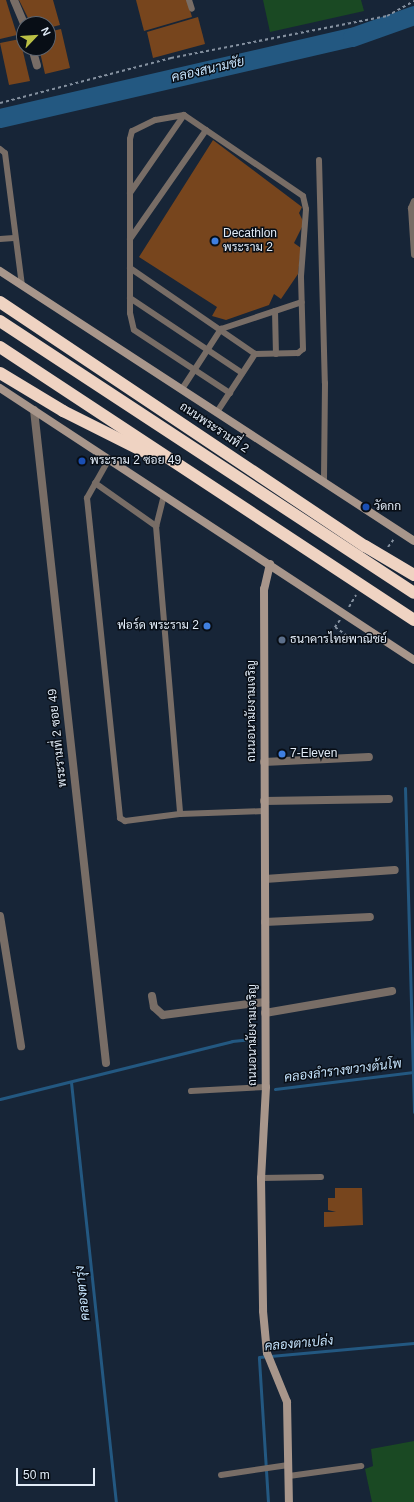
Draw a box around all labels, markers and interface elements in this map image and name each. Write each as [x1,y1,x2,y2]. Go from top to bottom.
north arrow [16,16,56,56]
text: N [39,25,53,37]
water label: คลองสนามชัย [170,54,246,86]
place label: Decathlon พระราม 2 [223,227,277,255]
marker: Decathlon พระราม 2 [210,236,220,246]
street label: ถนนพระรามที่ 2 [177,400,251,456]
place label: พระราม 2 ซอย 49 [90,454,181,468]
marker: พระราม 2 ซอย 49 [77,456,87,466]
place label: วัดกก [374,500,401,514]
marker: วัดกก [361,502,371,512]
place label: ฟอร์ด พระราม 2 [117,619,199,633]
marker: ฟอร์ด พระราม 2 [202,621,212,631]
place label: ธนาคารไทยพาณิชย์ [290,633,387,647]
marker: ธนาคารไทยพาณิชย์ [277,635,287,645]
street label: ถนนอนามัยงามเจริญ [245,660,259,762]
street label: พระรามที่ 2 ซอย 49 [46,688,70,788]
place label: 7-Eleven [290,747,337,761]
marker: 7-Eleven [277,749,287,759]
street label: ถนนอนามัยงามเจริญ [246,984,260,1086]
water label: คลองลำรางขวางต้นโพ [283,1056,403,1086]
water label: คลองตารุ่ง [72,1265,94,1321]
water label: คลองตาเปล่ง [264,1333,334,1355]
scale bar [18,1460,97,1486]
text: 50 m [23,1468,50,1482]

